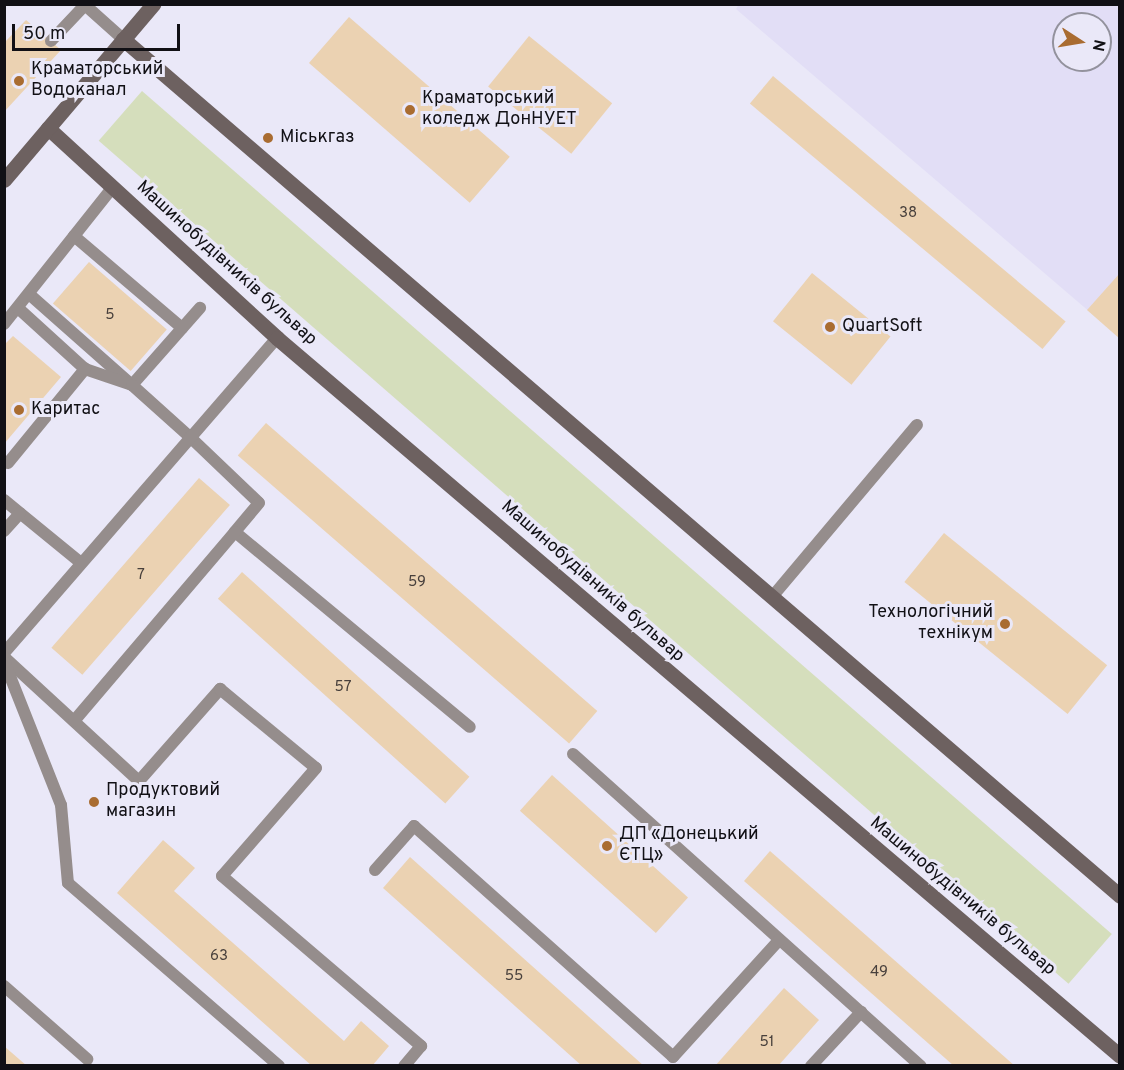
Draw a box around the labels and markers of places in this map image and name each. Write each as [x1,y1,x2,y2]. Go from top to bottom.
place label: Краматорський Водоканал [31,60,163,103]
marker: Краматорський Водоканал [12,74,26,88]
place label: Краматорський коледж ДонНУЕТ [422,89,577,132]
marker: Краматорський коледж ДонНУЕТ [403,103,417,117]
place label: Міськгаз [280,127,355,149]
marker: Міськгаз [261,131,275,145]
place label: QuartSoft [842,316,922,338]
marker: QuartSoft [823,320,837,334]
place label: Каритас [31,399,100,421]
marker: Каритас [12,403,26,417]
place label: Технологічний технікум [868,603,993,646]
marker: Технологічний технікум [998,617,1012,631]
place label: Продуктовий магазин [106,781,220,824]
marker: Продуктовий магазин [87,795,101,809]
place label: ДП «Донецький ЄТЦ» [619,825,759,868]
marker: ДП «Донецький ЄТЦ» [600,839,614,853]

